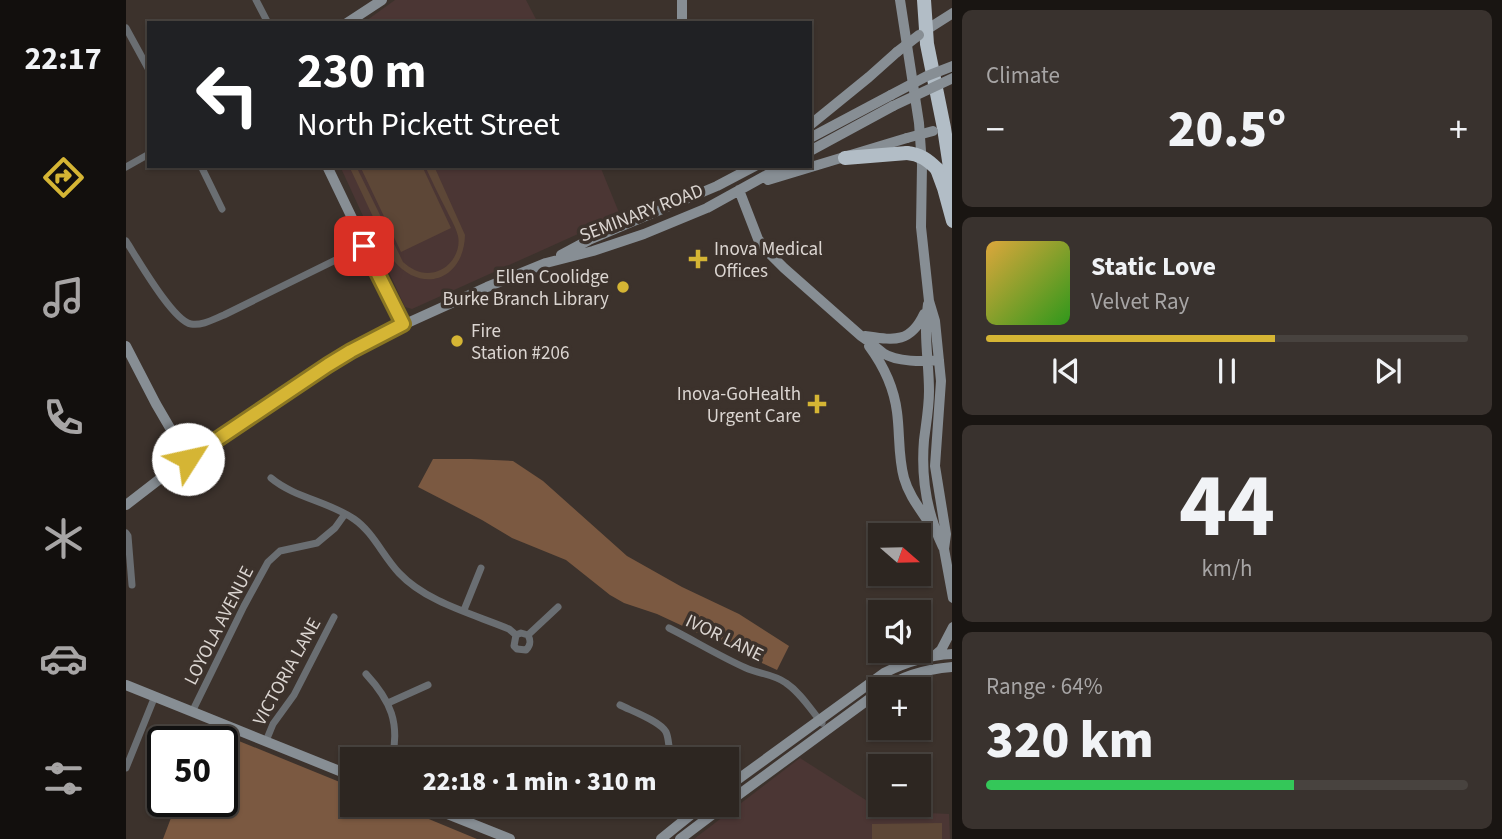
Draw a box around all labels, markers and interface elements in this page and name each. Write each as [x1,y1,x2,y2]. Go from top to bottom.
text: 22:17 [24,36,102,82]
text: 230 m [297,37,426,107]
icon: left [182,49,273,140]
text: Climate [986,59,1060,92]
text: 20.5° [1168,93,1286,167]
text: North Pickett Street [297,102,560,148]
text: − [986,103,1005,157]
text: + [1449,103,1468,157]
icon: directions [39,153,88,202]
street label: SEMINARY ROAD [576,177,707,249]
pin [334,216,394,276]
icon: arrive [345,227,383,265]
place label: Inova Medical Offices [714,236,823,285]
text: Static Love [1091,248,1216,285]
marker: Inova Medical Offices [688,249,708,269]
place label: Ellen Coolidge Burke Branch Library [442,264,609,313]
icon: music [39,273,88,322]
marker: Ellen Coolidge Burke Branch Library [615,279,631,295]
text: Velvet Ray [1091,285,1189,318]
place label: Fire Station #206 [471,318,569,367]
marker: Fire Station #206 [449,333,465,349]
icon: previous [1047,352,1085,390]
icon: pause [1208,352,1246,390]
icon: next [1369,352,1407,390]
place label: Inova-GoHealth Urgent Care [677,381,801,430]
icon: phone [39,393,88,442]
marker: Inova-GoHealth Urgent Care [807,394,827,414]
position arrow [151,422,225,496]
text: 44 [1179,442,1275,571]
icon: climate [39,514,88,563]
north arrow [868,523,931,586]
map controls [868,523,931,817]
text: km/h [1201,552,1253,585]
street label: LOYOLA AVENUE [178,562,261,690]
button: sound [868,600,931,663]
street label: IVOR LANE [681,608,768,669]
street label: VICTORIA LANE [247,613,328,731]
icon: car [39,634,88,683]
text: Range · 64% [986,670,1103,703]
button: + [868,677,931,740]
text: 320 km [986,704,1154,778]
speed limit sign: 50 [147,726,238,817]
icon: filters [39,754,88,803]
button: − [868,754,931,817]
text: 22:18 · 1 min · 310 m [423,763,656,800]

